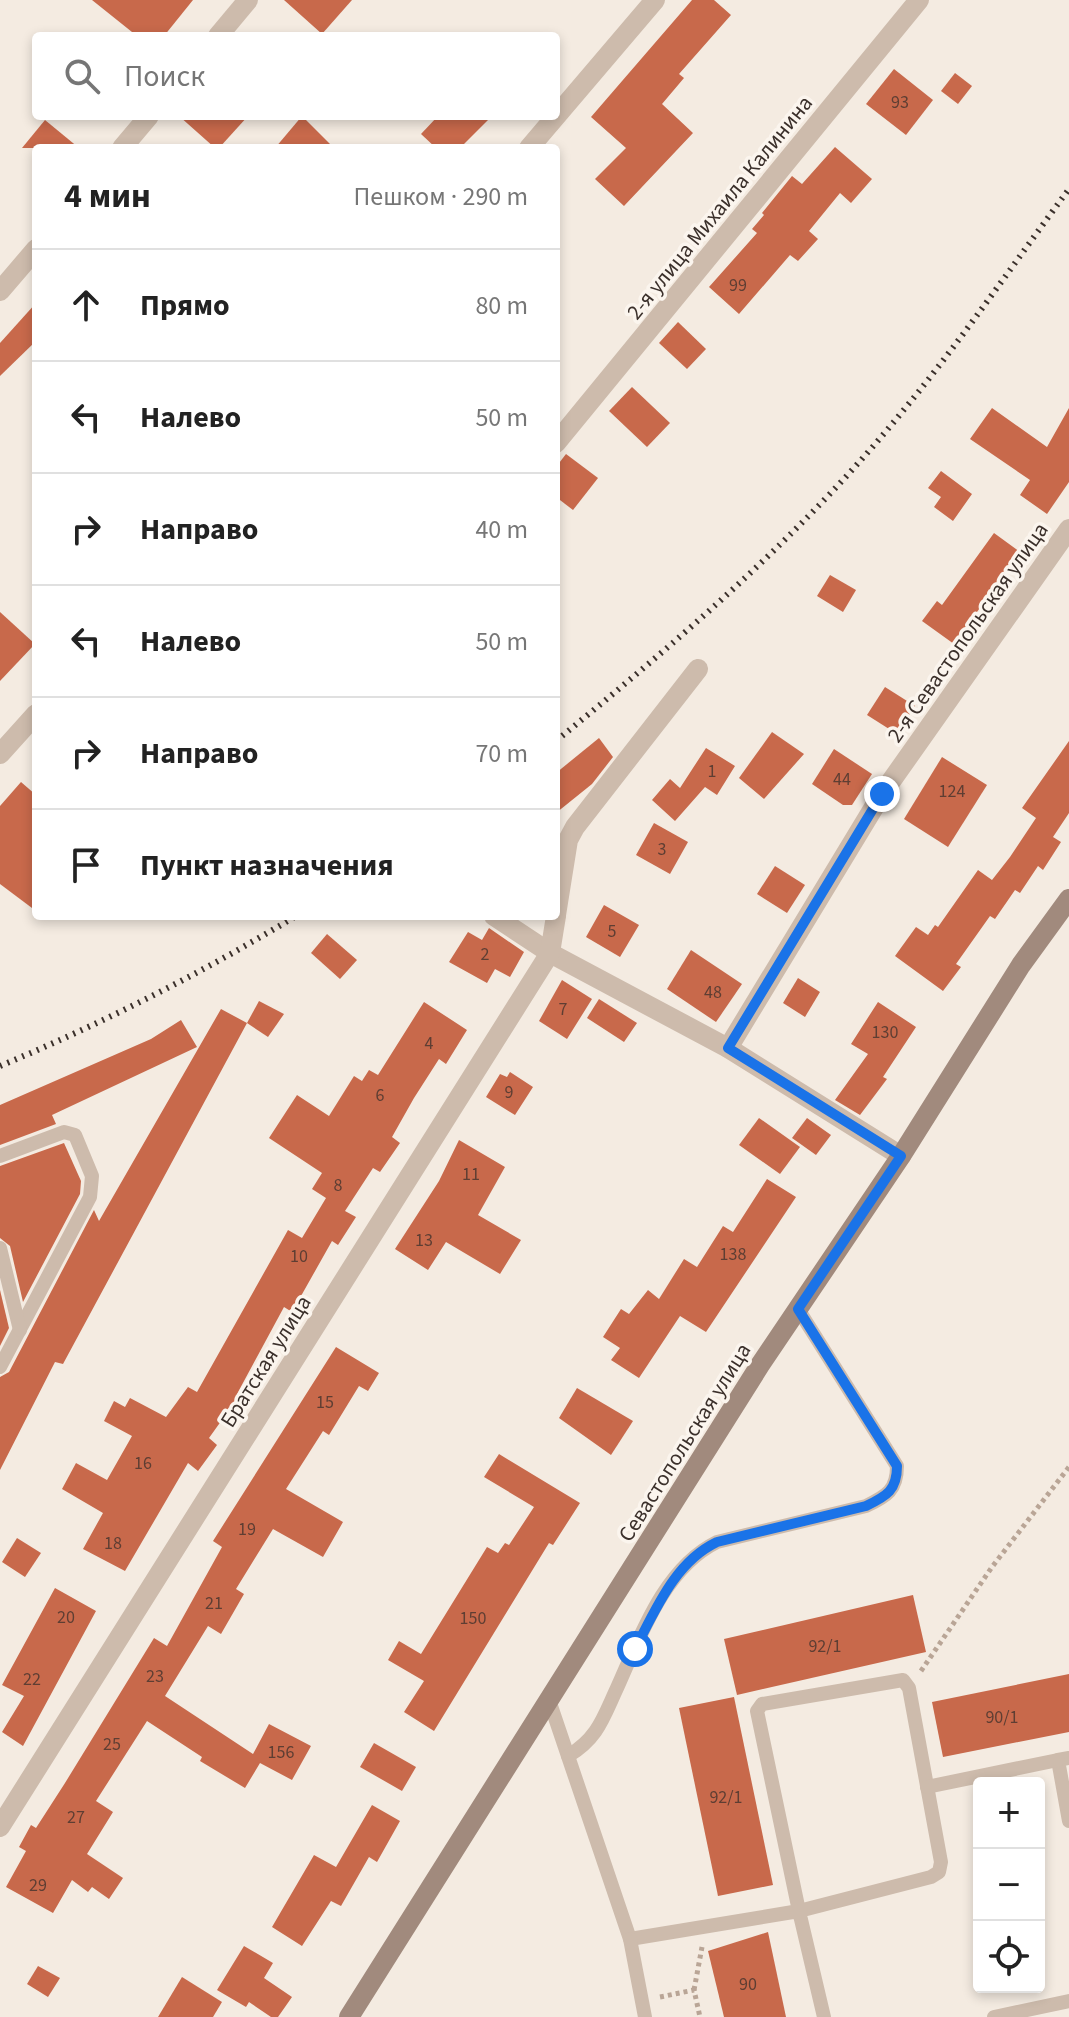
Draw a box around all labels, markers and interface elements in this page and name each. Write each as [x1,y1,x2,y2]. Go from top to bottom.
search box [32,32,560,120]
icon: search [60,54,104,98]
text: Поиск [124,55,205,98]
street label: 2-я улица Михаила Калинина [619,89,820,327]
house number: 93 [891,90,909,115]
text: 4 мин [64,172,151,221]
text: Пешком · 290 m [353,178,528,215]
house number: 99 [729,273,747,298]
icon: ahead [64,283,108,327]
text: Прямо [140,284,230,327]
text: 80 m [475,287,528,324]
icon: left [64,395,108,439]
text: Налево [140,396,241,439]
text: 50 m [475,399,528,436]
icon: right [64,507,108,551]
text: Направо [140,508,258,551]
text: 40 m [475,511,528,548]
street label: 2-я Севастопольская улица [879,516,1056,749]
icon: left [64,619,108,663]
text: Налево [140,620,241,663]
text: 50 m [475,623,528,660]
icon: right [64,731,108,775]
text: Направо [140,732,258,775]
text: 70 m [475,735,528,772]
house number: 1 [708,759,716,784]
house number: 44 [833,767,851,792]
route end [864,776,900,812]
house number: 124 [939,779,965,804]
house number: 3 [658,837,667,862]
icon: arrive [64,843,108,887]
text: Пункт назначения [140,844,394,887]
house number: 5 [608,919,617,944]
house number: 2 [481,942,490,967]
house number: 48 [704,980,722,1005]
house number: 7 [559,997,568,1022]
house number: 130 [872,1020,898,1045]
house number: 4 [425,1031,434,1056]
house number: 9 [505,1080,514,1105]
house number: 6 [376,1083,385,1108]
house number: 11 [462,1162,480,1187]
house number: 8 [334,1173,343,1198]
house number: 13 [415,1228,433,1253]
house number: 138 [720,1242,746,1267]
house number: 10 [290,1244,308,1269]
street label: Братская улица [212,1289,319,1434]
street label: Севастопольская улица [611,1337,759,1548]
house number: 15 [316,1390,334,1415]
house number: 16 [134,1451,152,1476]
house number: 19 [238,1517,256,1542]
house number: 18 [104,1531,122,1556]
house number: 21 [205,1591,223,1616]
house number: 20 [57,1605,75,1630]
house number: 150 [460,1606,486,1631]
route start [617,1631,653,1667]
house number: 92/1 [808,1634,842,1659]
house number: 23 [146,1664,164,1689]
house number: 22 [23,1667,41,1692]
house number: 90/1 [985,1705,1019,1730]
house number: 25 [103,1732,121,1757]
house number: 156 [268,1740,294,1765]
map controls [973,1777,1045,1993]
button: + [973,1777,1045,1849]
house number: 92/1 [709,1785,743,1810]
house number: 27 [67,1805,85,1830]
button: − [973,1849,1045,1921]
house number: 29 [29,1873,47,1898]
button: locate [973,1921,1045,1993]
house number: 90 [739,1972,757,1997]

